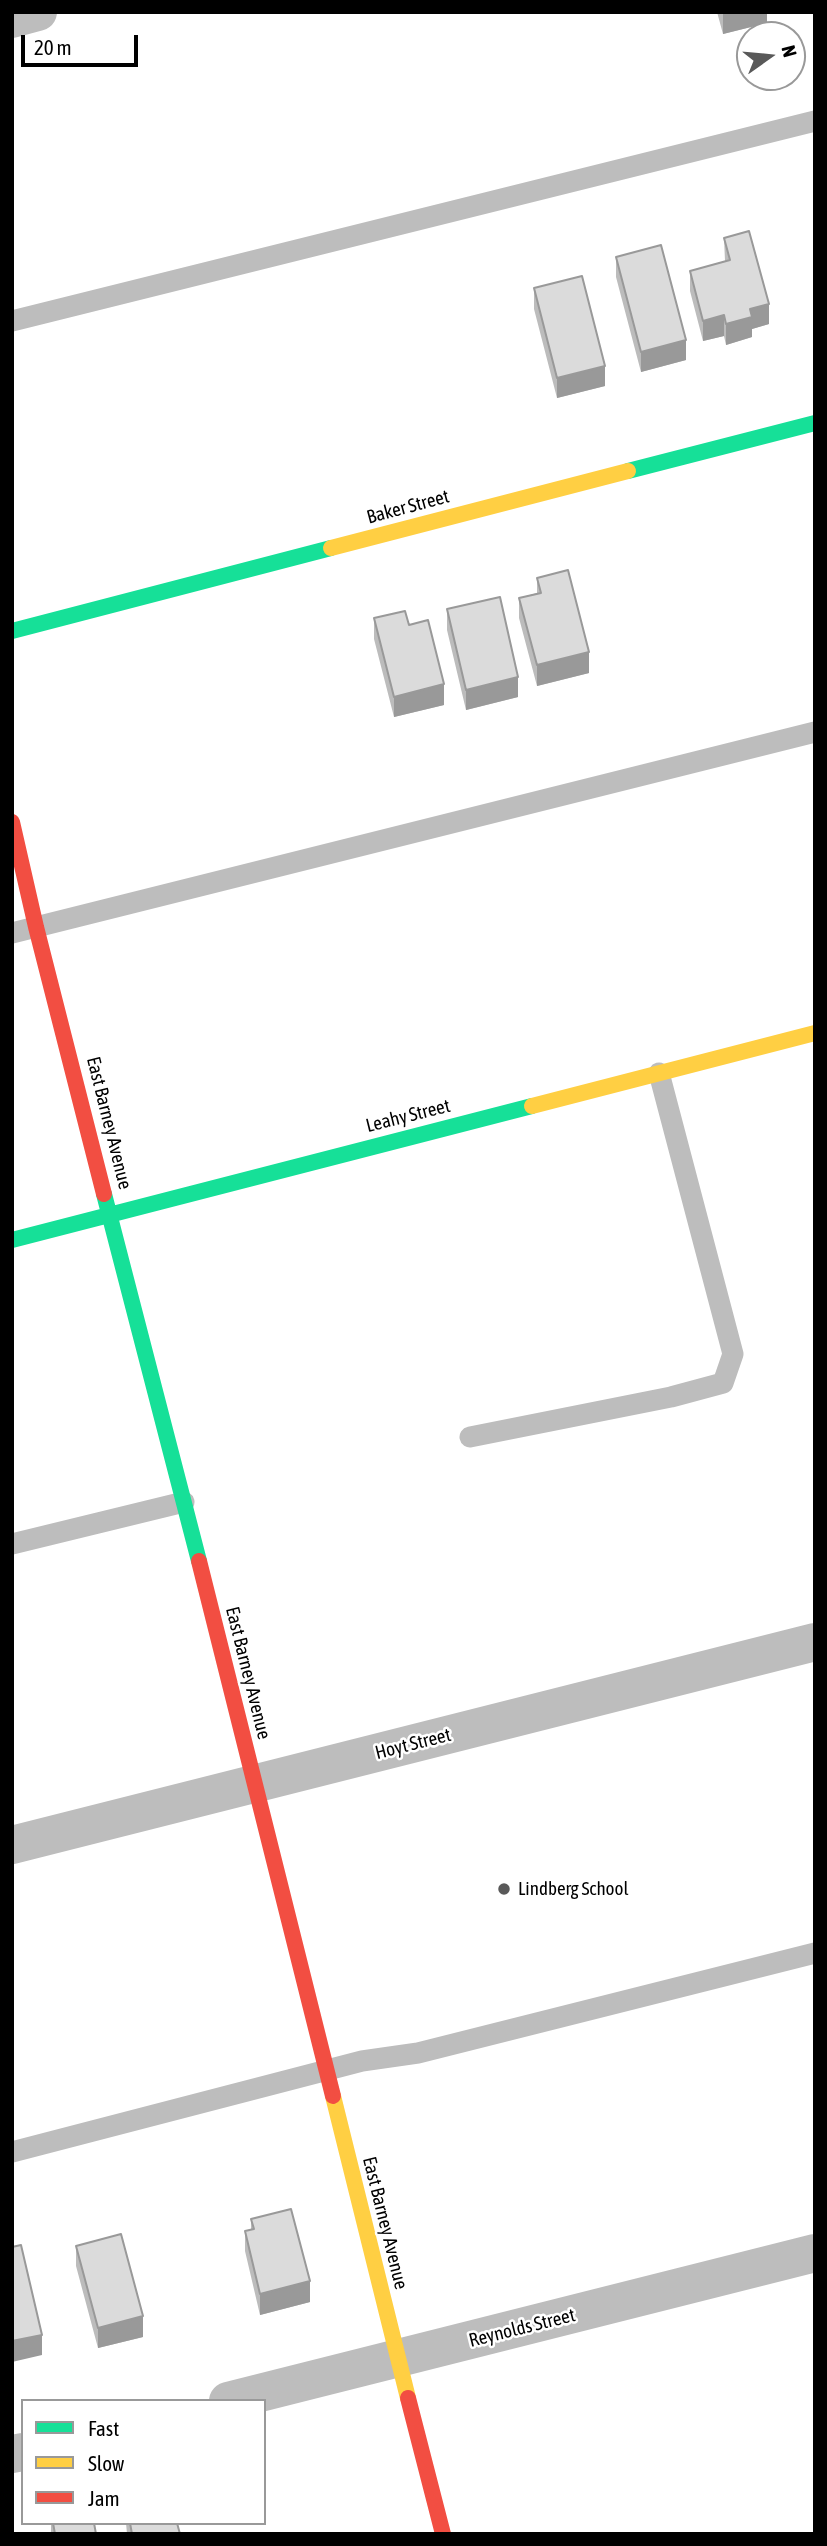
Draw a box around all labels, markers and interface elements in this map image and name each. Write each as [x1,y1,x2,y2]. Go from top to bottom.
scale bar [24,21,142,65]
north arrow [736,21,806,91]
text: 20 m [34,35,72,59]
text: N [777,43,801,59]
street label: Baker Street [364,485,452,529]
street label: East Barney Avenue [82,1054,136,1192]
street label: Leahy Street [363,1095,453,1137]
street label: East Barney Avenue [221,1604,275,1742]
street label: Hoyt Street [373,1724,453,1764]
place label: Lindberg School [518,1878,629,1900]
marker: Lindberg School [496,1881,512,1897]
street label: East Barney Avenue [358,2154,412,2292]
street label: Reynolds Street [466,2304,578,2352]
legend [21,2399,266,2525]
text: Fast [88,2416,119,2440]
text: Slow [88,2451,124,2475]
text: Jam [88,2486,120,2510]

